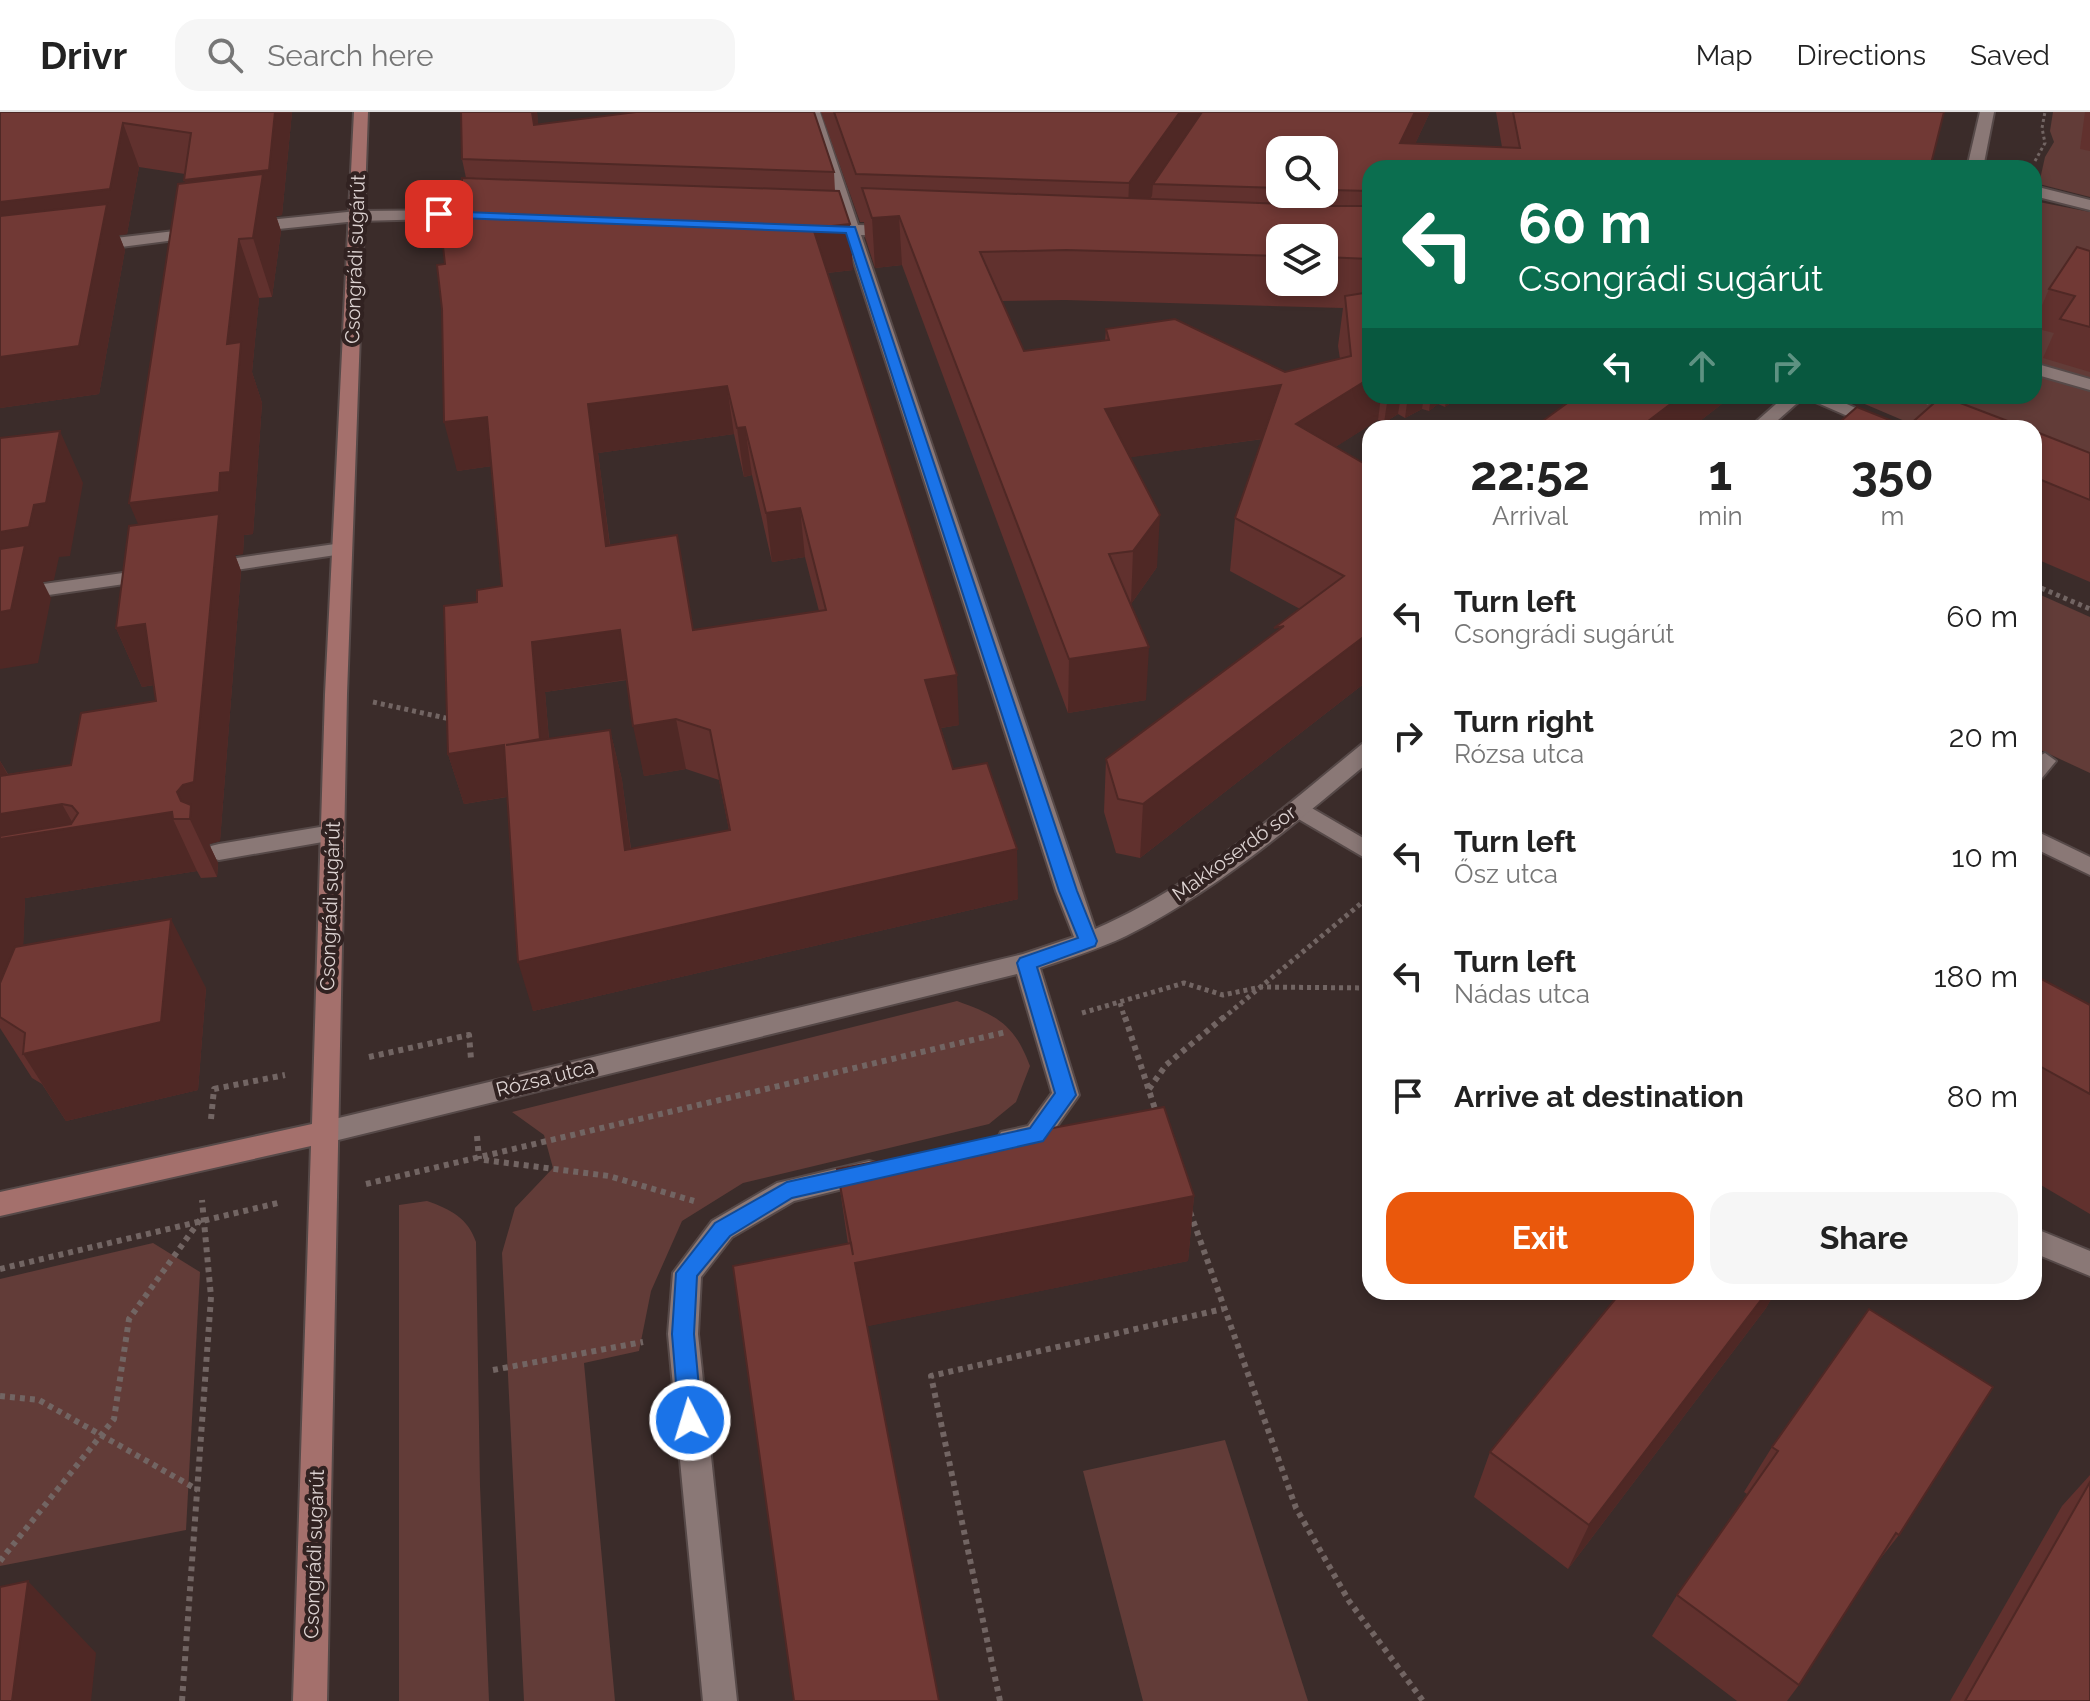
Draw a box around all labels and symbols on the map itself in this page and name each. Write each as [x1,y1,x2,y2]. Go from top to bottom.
street label: Csongrádi sugárút [340,174,370,344]
pin [405,180,473,248]
street label: Makkoserdő sor [1167,800,1301,906]
street label: Csongrádi sugárút [315,821,345,991]
street label: Rózsa utca [493,1054,597,1102]
position arrow [648,1378,732,1462]
street label: Csongrádi sugárút [299,1469,329,1639]

